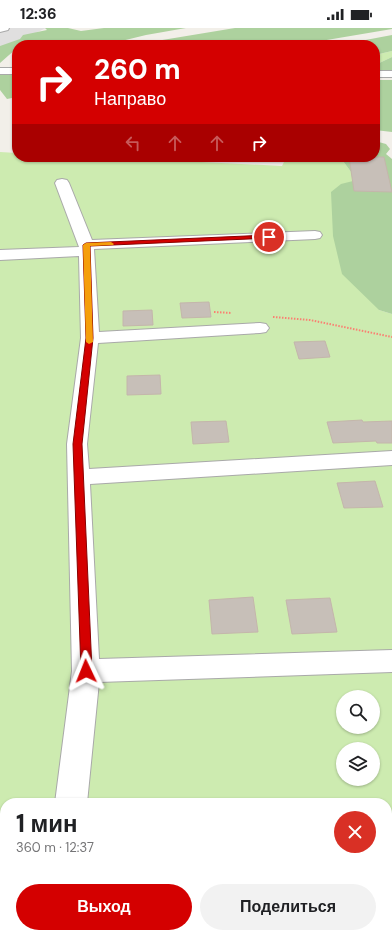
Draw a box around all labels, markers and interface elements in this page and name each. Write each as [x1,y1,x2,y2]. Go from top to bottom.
text: 12:36 [20,4,56,24]
text: 260 m [94,51,181,88]
icon: right [28,56,80,108]
text: Направо [94,87,166,111]
icon: left [122,132,144,154]
icon: ahead [164,132,186,154]
icon: ahead [206,132,228,154]
icon: right [248,132,270,154]
pin [252,220,286,254]
icon: arrive [258,226,280,248]
position arrow [65,650,107,692]
map controls [336,690,380,786]
button: search [336,690,380,734]
button: layers [336,742,380,786]
text: 1 мин [16,808,77,839]
button: close [334,811,376,853]
text: 360 m · 12:37 [16,839,94,856]
button: Выход [16,884,192,930]
button: Поделиться [200,884,376,930]

